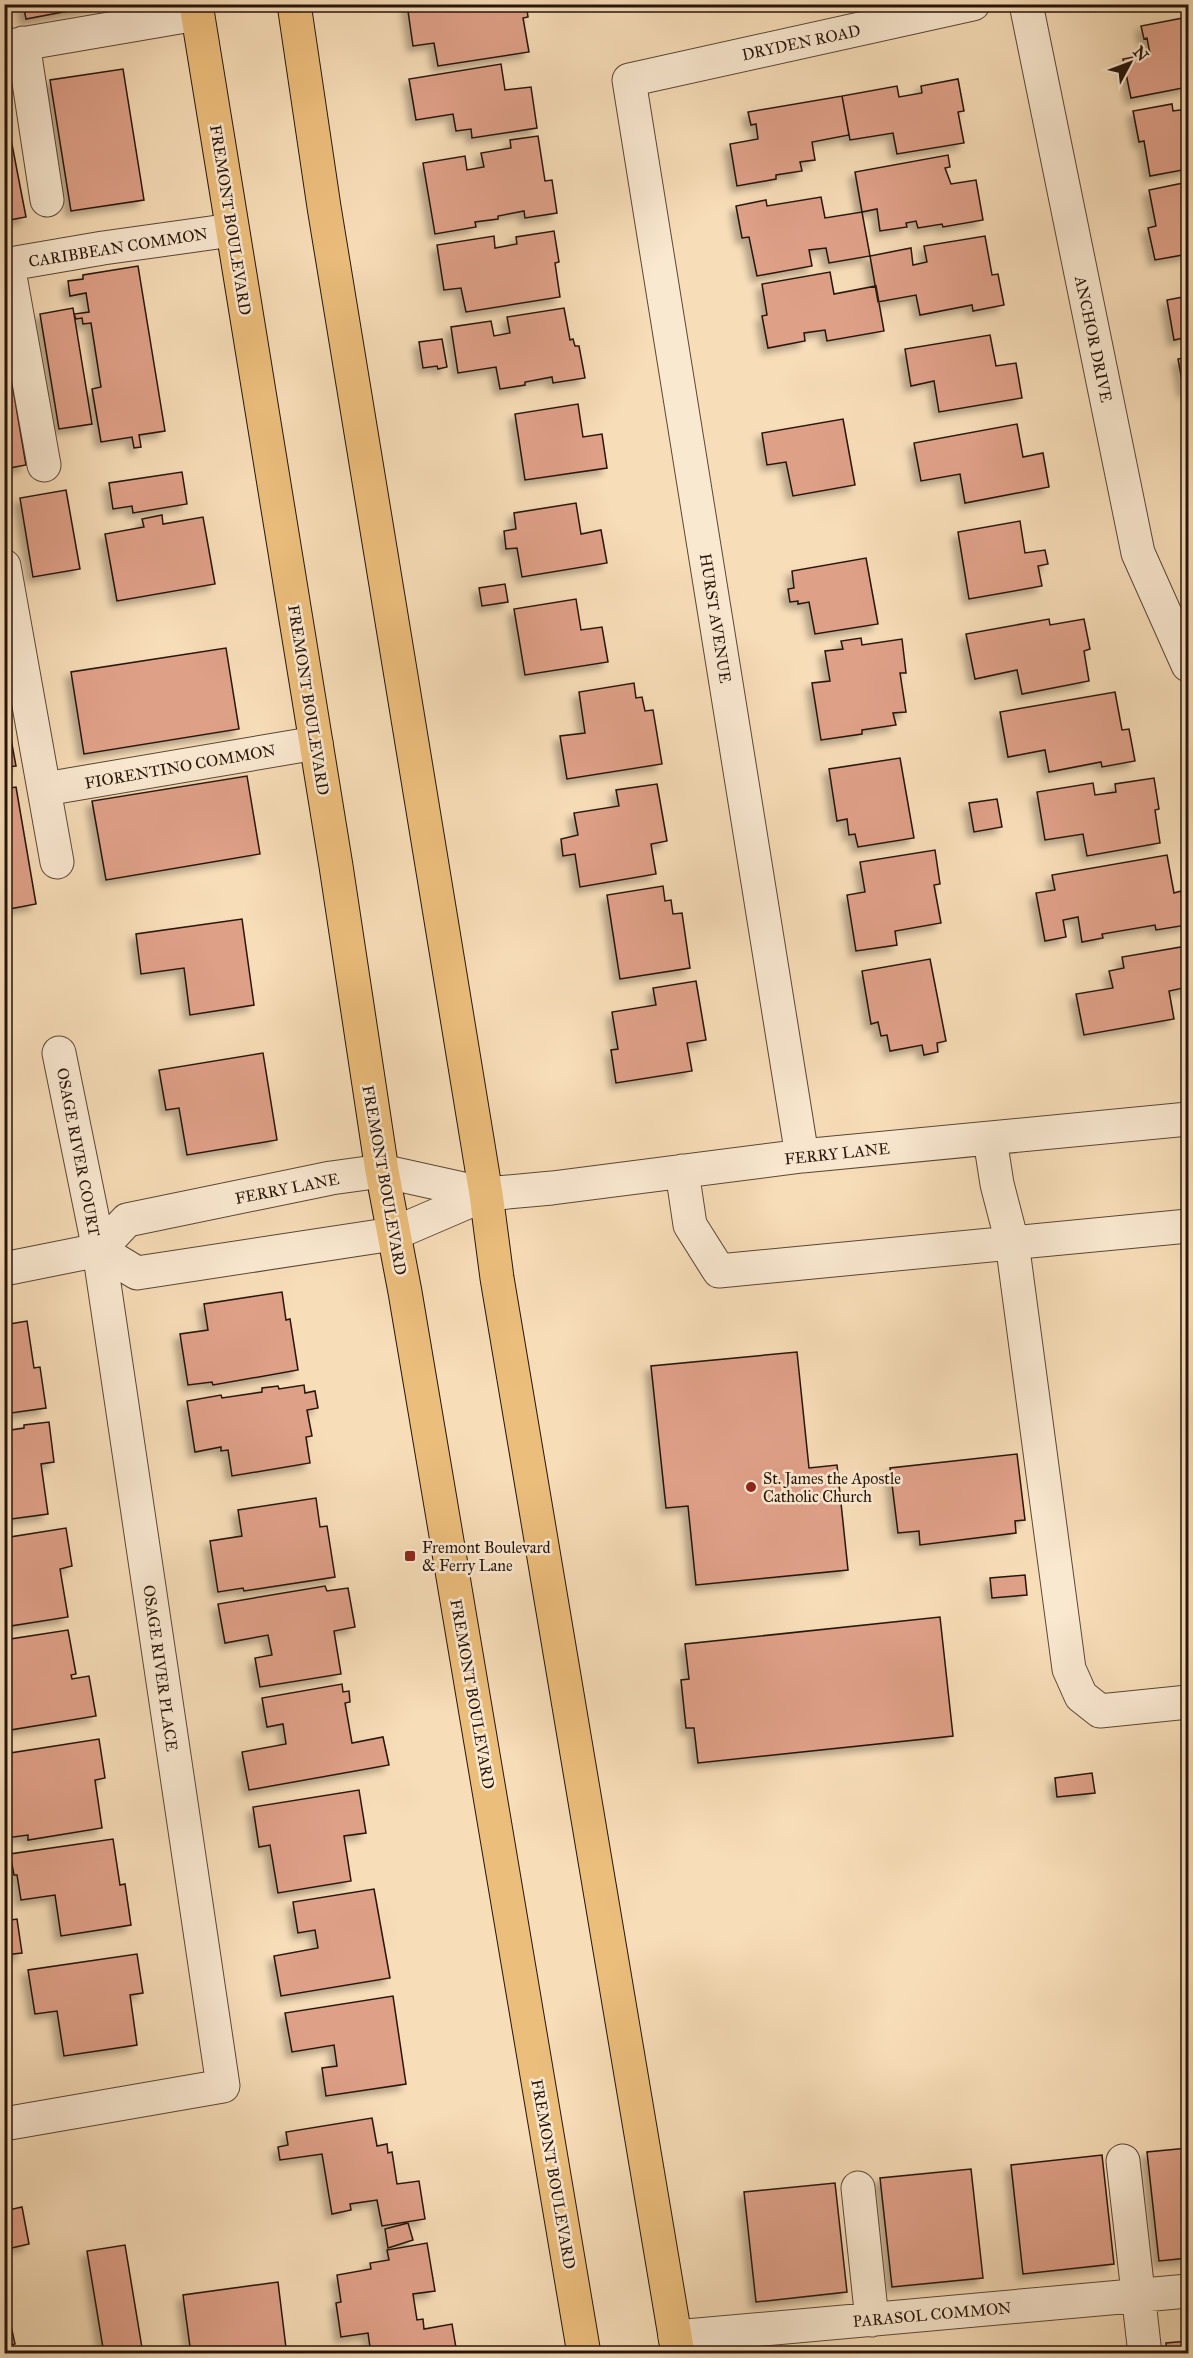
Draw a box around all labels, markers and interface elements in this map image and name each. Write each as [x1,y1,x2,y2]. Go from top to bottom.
street label: DRYDEN ROAD [740,21,862,64]
north arrow [1100,33,1160,93]
text: N [1129,42,1153,65]
street label: FREMONT BOULEVARD [206,123,255,317]
street label: CARIBBEAN COMMON [27,224,209,271]
street label: ANCHOR DRIVE [1071,273,1116,404]
street label: HURST AVENUE [696,552,735,684]
street label: FREMONT BOULEVARD [284,603,333,797]
street label: FIORENTINO COMMON [83,740,277,793]
street label: OSAGE RIVER COURT [53,1066,104,1238]
street label: FREMONT BOULEVARD [358,1084,411,1277]
street label: FERRY LANE [783,1139,891,1168]
street label: FERRY LANE [233,1169,341,1208]
place label: St. James the Apostle Catholic Church [763,1469,901,1506]
marker: St. James the Apostle Catholic Church [744,1480,758,1494]
place label: Fremont Boulevard & Ferry Lane [422,1538,550,1575]
marker: Fremont Boulevard & Ferry Lane [403,1549,417,1563]
street label: OSAGE RIVER PLACE [139,1584,182,1753]
street label: FREMONT BOULEVARD [446,1598,499,1791]
street label: FREMONT BOULEVARD [527,2078,580,2271]
street label: PARASOL COMMON [852,2298,1013,2331]

